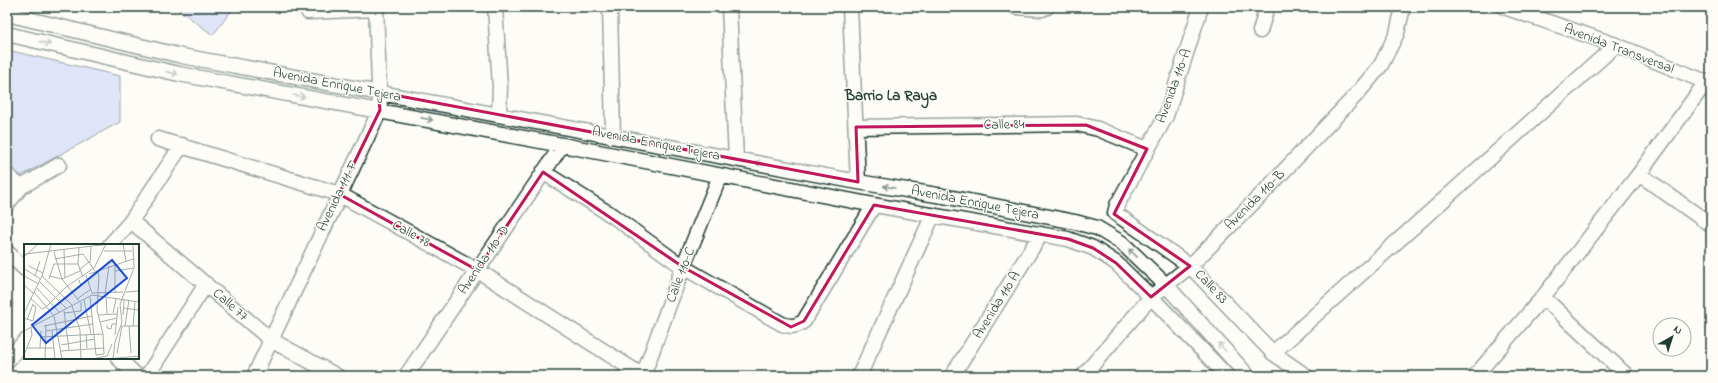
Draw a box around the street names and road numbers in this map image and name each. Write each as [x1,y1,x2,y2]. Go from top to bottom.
street label: Avenida Transversal [1561,18,1677,80]
street label: Avenida 110-A [1151,46,1197,126]
street label: Avenida Enrique Tejera [271,62,403,108]
street label: Calle 84 [983,114,1025,136]
street label: Avenida Enrique Tejera [590,121,722,167]
street label: Avenida 111-F [312,157,364,235]
street label: Avenida 110-B [1220,165,1290,235]
street label: Avenida Enrique Tejera [909,180,1041,226]
street label: Calle 78 [388,215,434,253]
street label: Avenida 110-D [453,221,515,299]
street label: Calle 110-C [661,244,701,306]
street label: Calle 83 [1189,265,1233,309]
street label: Avenida 110 A [968,267,1026,343]
street label: Calle 77 [208,284,253,327]

